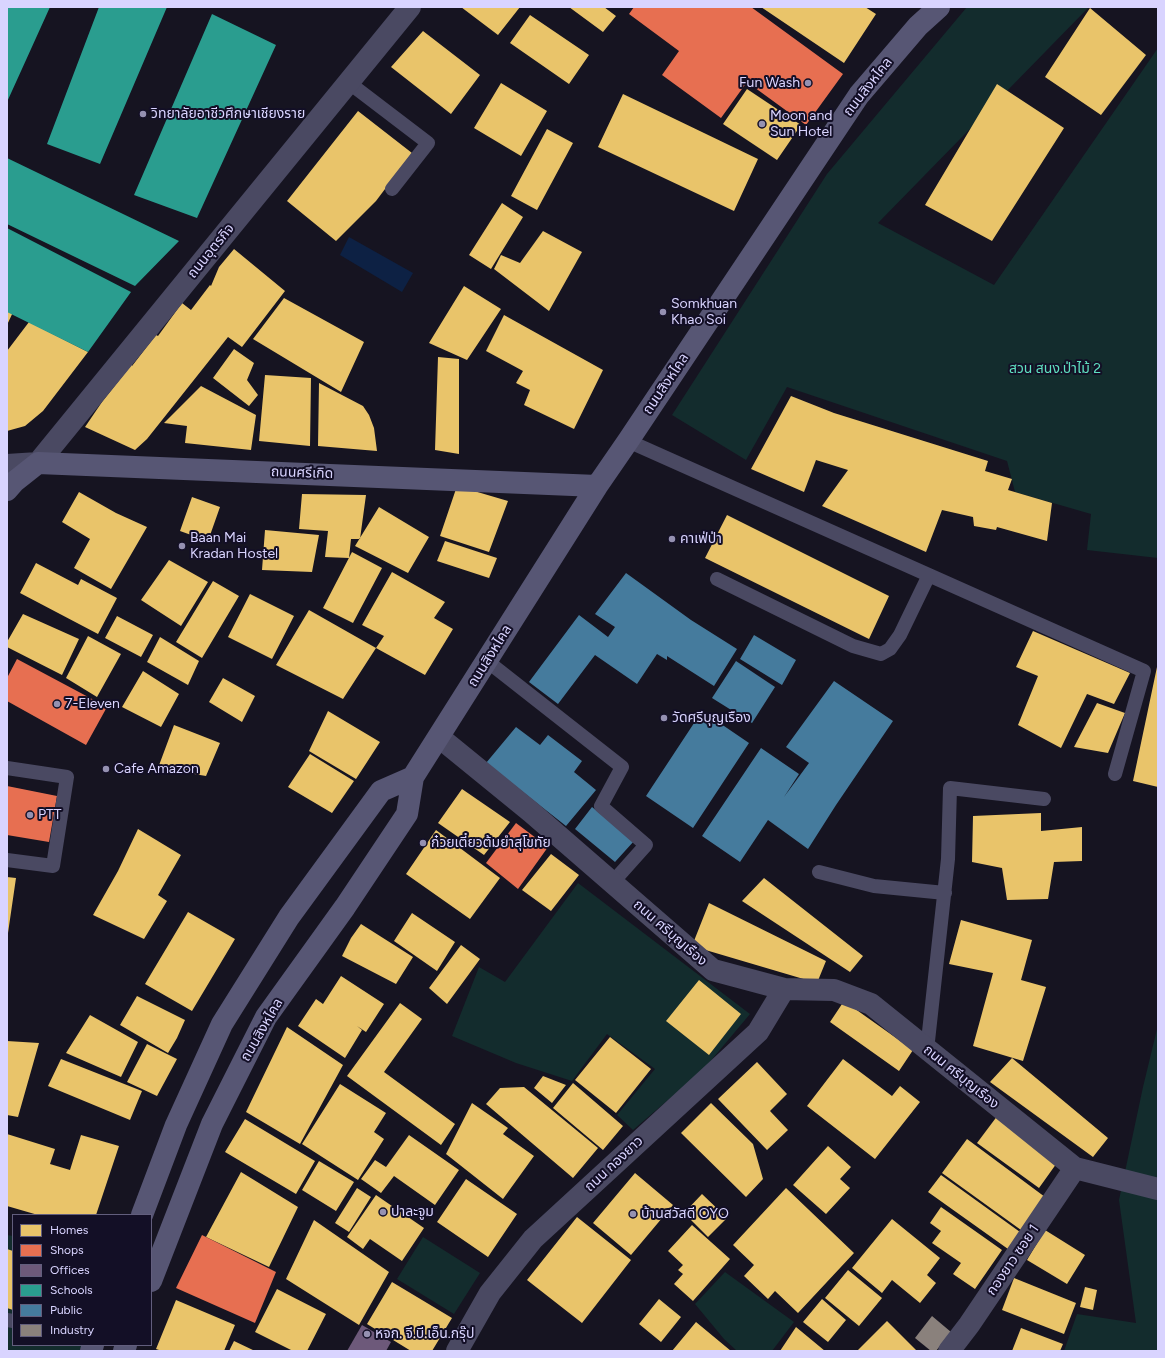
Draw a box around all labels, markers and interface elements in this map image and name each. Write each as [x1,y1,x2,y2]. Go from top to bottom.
street label: ถนนสิงหไคล [840,54,896,120]
place label: Fun Wash [739,75,800,91]
marker: Fun Wash [803,78,813,88]
place label: วิทยาลัยอาชีวศึกษาเชียงราย [151,106,305,122]
place label: Moon and Sun Hotel [770,108,833,140]
marker: วิทยาลัยอาชีวศึกษาเชียงราย [138,109,148,119]
marker: Moon and Sun Hotel [757,119,767,129]
street label: ถนนอุตรกิจ [184,220,238,282]
place label: Somkhuan Khao Soi [671,296,737,328]
marker: Somkhuan Khao Soi [658,307,668,317]
street label: ถนนสิงหไคล [639,350,693,418]
park label: สวน สนง.ป่าไม้ 2 [1009,361,1101,377]
street label: ถนนศรีเกิด [271,464,333,482]
place label: Baan Mai Kradan Hostel [190,530,278,562]
place label: คาเฟ่ป่า [680,531,722,547]
marker: คาเฟ่ป่า [667,534,677,544]
marker: Baan Mai Kradan Hostel [177,541,187,551]
street label: ถนนสิงหไคล [464,622,516,690]
place label: 7-Eleven [65,696,120,712]
marker: 7-Eleven [52,699,62,709]
place label: วัดศรีบุญเรือง [672,710,751,726]
marker: วัดศรีบุญเรือง [659,713,669,723]
place label: Cafe Amazon [114,761,199,777]
marker: Cafe Amazon [101,764,111,774]
place label: PTT [38,807,62,823]
marker: PTT [25,810,35,820]
place label: ก๋วยเตี๋ยวต้มยำสุโขทัย [431,835,551,851]
marker: ก๋วยเตี๋ยวต้มยำสุโขทัย [418,838,428,848]
street label: ถนน ศรีบุญเรือง [630,896,710,970]
street label: ถนนสิงหไคล [237,995,287,1065]
street label: ถนน ศรีบุญเรือง [920,1041,1002,1113]
street label: ถนน กองยาว [581,1133,647,1195]
place label: ปาละจูม [391,1204,434,1220]
place label: บ้านสวัสดี OYO [641,1206,729,1222]
marker: ปาละจูม [378,1207,388,1217]
marker: บ้านสวัสดี OYO [628,1209,638,1219]
legend [12,1214,152,1346]
street label: กองยาว ซอย 1 [983,1221,1043,1299]
text: Homes [50,1223,88,1237]
text: Shops [50,1243,84,1257]
text: Offices [50,1263,90,1277]
text: Schools [50,1283,93,1297]
text: Public [50,1303,83,1317]
text: Industry [50,1323,94,1337]
place label: หจก. จี.บี.เอ็น.กรุ๊ป [375,1326,474,1342]
marker: หจก. จี.บี.เอ็น.กรุ๊ป [362,1329,372,1339]

